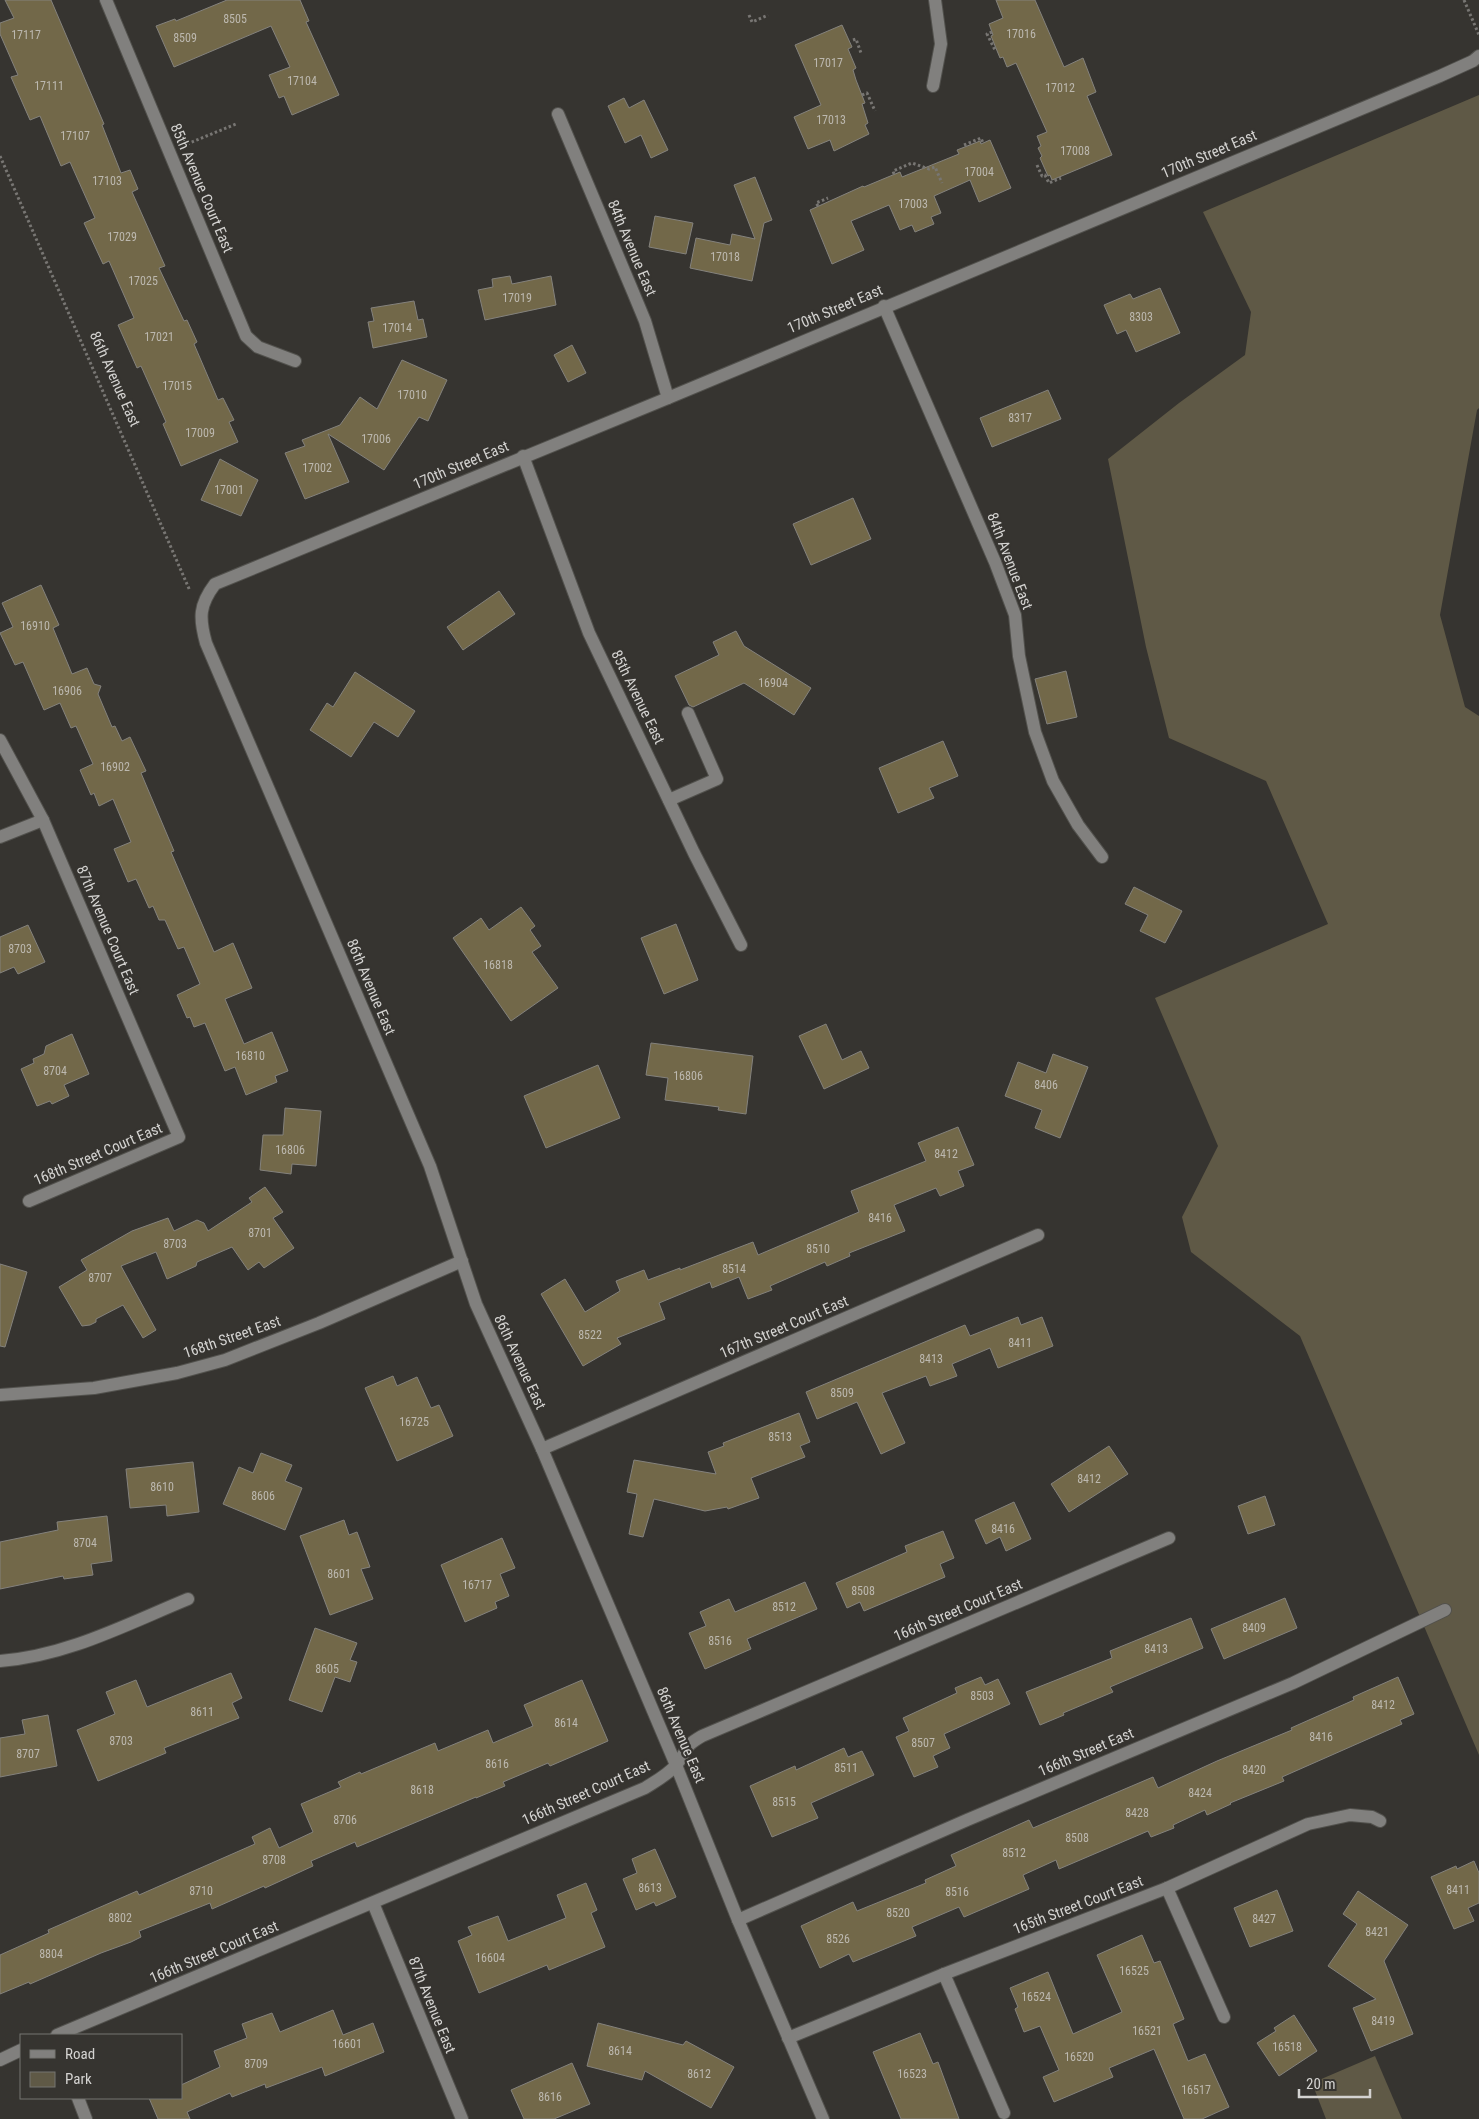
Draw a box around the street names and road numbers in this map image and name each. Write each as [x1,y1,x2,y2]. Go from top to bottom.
street label: 85th Avenue Court East [167,121,237,255]
street label: 170th Street East [1159,126,1259,182]
street label: 84th Avenue East [604,197,660,299]
street label: 170th Street East [785,281,885,337]
street label: 86th Avenue East [86,329,144,429]
street label: 170th Street East [411,437,511,493]
street label: 84th Avenue East [983,510,1037,612]
street label: 85th Avenue East [607,647,669,747]
street label: 87th Avenue Court East [73,863,143,997]
street label: 86th Avenue East [343,936,399,1038]
street label: 168th Street Court East [31,1119,165,1189]
street label: 167th Street Court East [717,1292,851,1362]
street label: 168th Street East [181,1312,283,1362]
street label: 86th Avenue East [490,1312,550,1412]
street label: 166th Street Court East [891,1575,1025,1645]
street label: 86th Avenue East [653,1684,709,1786]
street label: 166th Street East [1036,1724,1136,1780]
street label: 166th Street Court East [519,1757,653,1829]
street label: 165th Street Court East [1010,1872,1146,1938]
street label: 166th Street Court East [147,1917,281,1987]
street label: 87th Avenue East [404,1954,460,2056]

